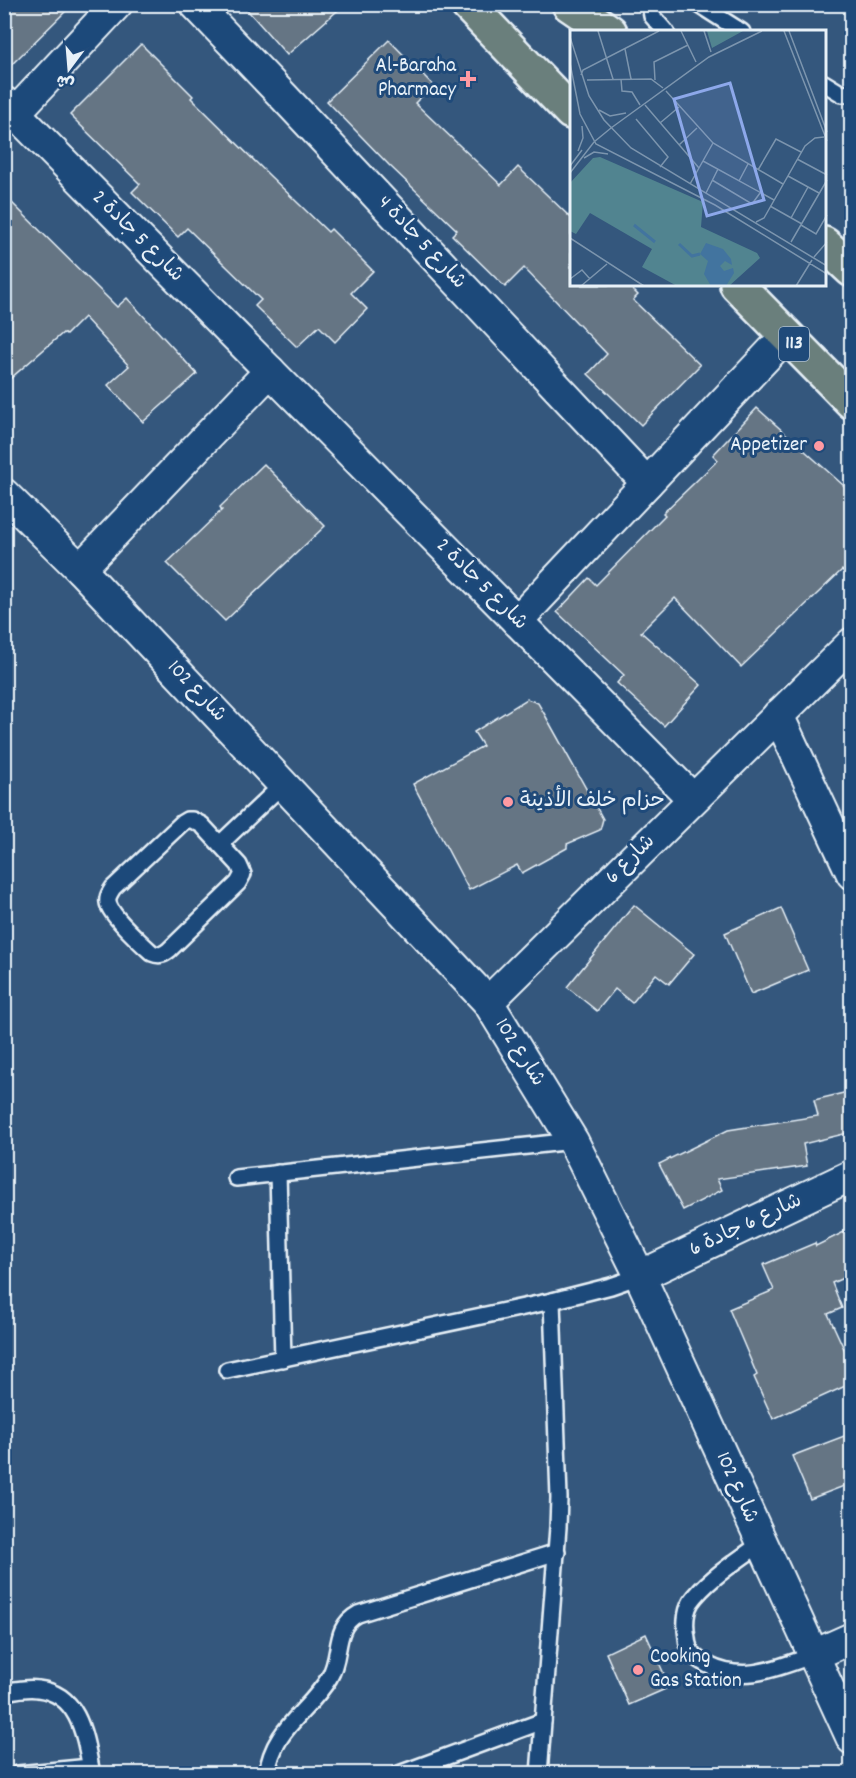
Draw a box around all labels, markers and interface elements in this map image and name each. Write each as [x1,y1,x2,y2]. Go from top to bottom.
inset map [570,30,826,286]
north arrow [39,39,99,99]
place label: Al-Baraha Pharmacy [375,52,457,106]
text: ش [54,68,77,94]
marker: Al-Baraha Pharmacy [461,72,475,86]
street label: شارع 5 جادة 2 [84,184,190,290]
street label: شارع 5 جادة 4 [369,189,473,297]
road number: 113 [779,327,809,361]
place label: Appetizer [730,431,807,461]
marker: Appetizer [812,439,826,453]
street label: شارع 5 جادة 2 [428,532,534,638]
street label: شارع 102 [159,654,233,730]
place label: حزام خلف الأذينة [520,785,665,817]
marker: حزام خلف الأذينة [501,795,515,809]
street label: شارع 6 [599,828,663,892]
street label: شارع 102 [486,1013,552,1093]
street label: شارع 6 جادة 6 [685,1187,807,1265]
street label: شارع 102 [707,1447,765,1529]
place label: Cooking Gas Station [650,1643,742,1697]
marker: Cooking Gas Station [631,1663,645,1677]

